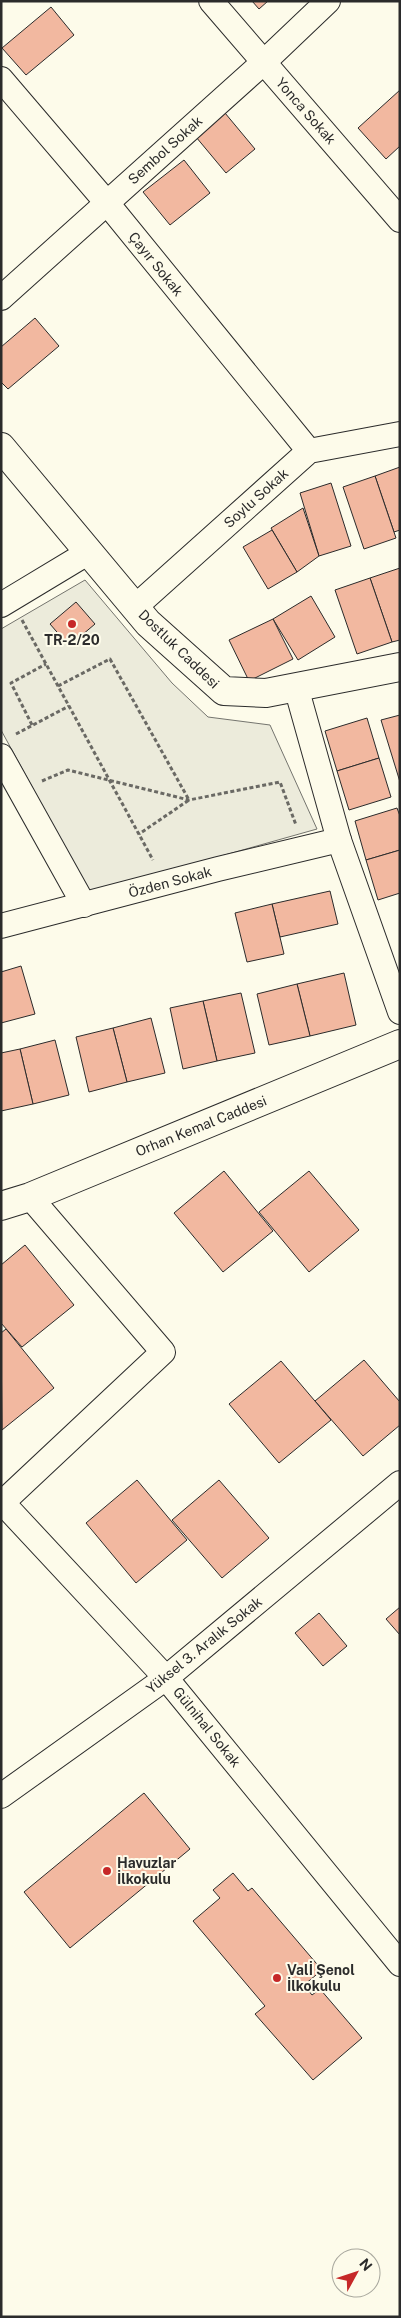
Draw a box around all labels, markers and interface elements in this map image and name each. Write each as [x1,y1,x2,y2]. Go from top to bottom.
street label: Yonca Sokak [273,74,339,148]
street label: Sembol Sokak [125,113,205,187]
street label: Çayır Sokak [125,229,187,299]
street label: Soylu Sokak [221,465,291,531]
street label: Dostluk Caddesi [135,606,223,692]
marker: TR-2/20 [66,618,78,630]
place label: TR-2/20 [44,632,100,648]
street label: Özden Sokak [126,861,213,901]
street label: Orhan Kemal Caddesi [133,1092,269,1160]
street label: Yüksel 3. Aralık Sokak [143,1593,265,1697]
street label: Gülnihal Sokak [170,1684,244,1770]
place label: Havuzlar İlkokulu [117,1855,176,1887]
marker: Havuzlar İlkokulu [101,1865,113,1877]
place label: Valİ Şenol İlkokulu [287,1961,355,1994]
marker: Valİ Şenol İlkokulu [271,1972,283,1984]
north arrow [331,2248,381,2298]
text: N [356,2255,376,2274]

